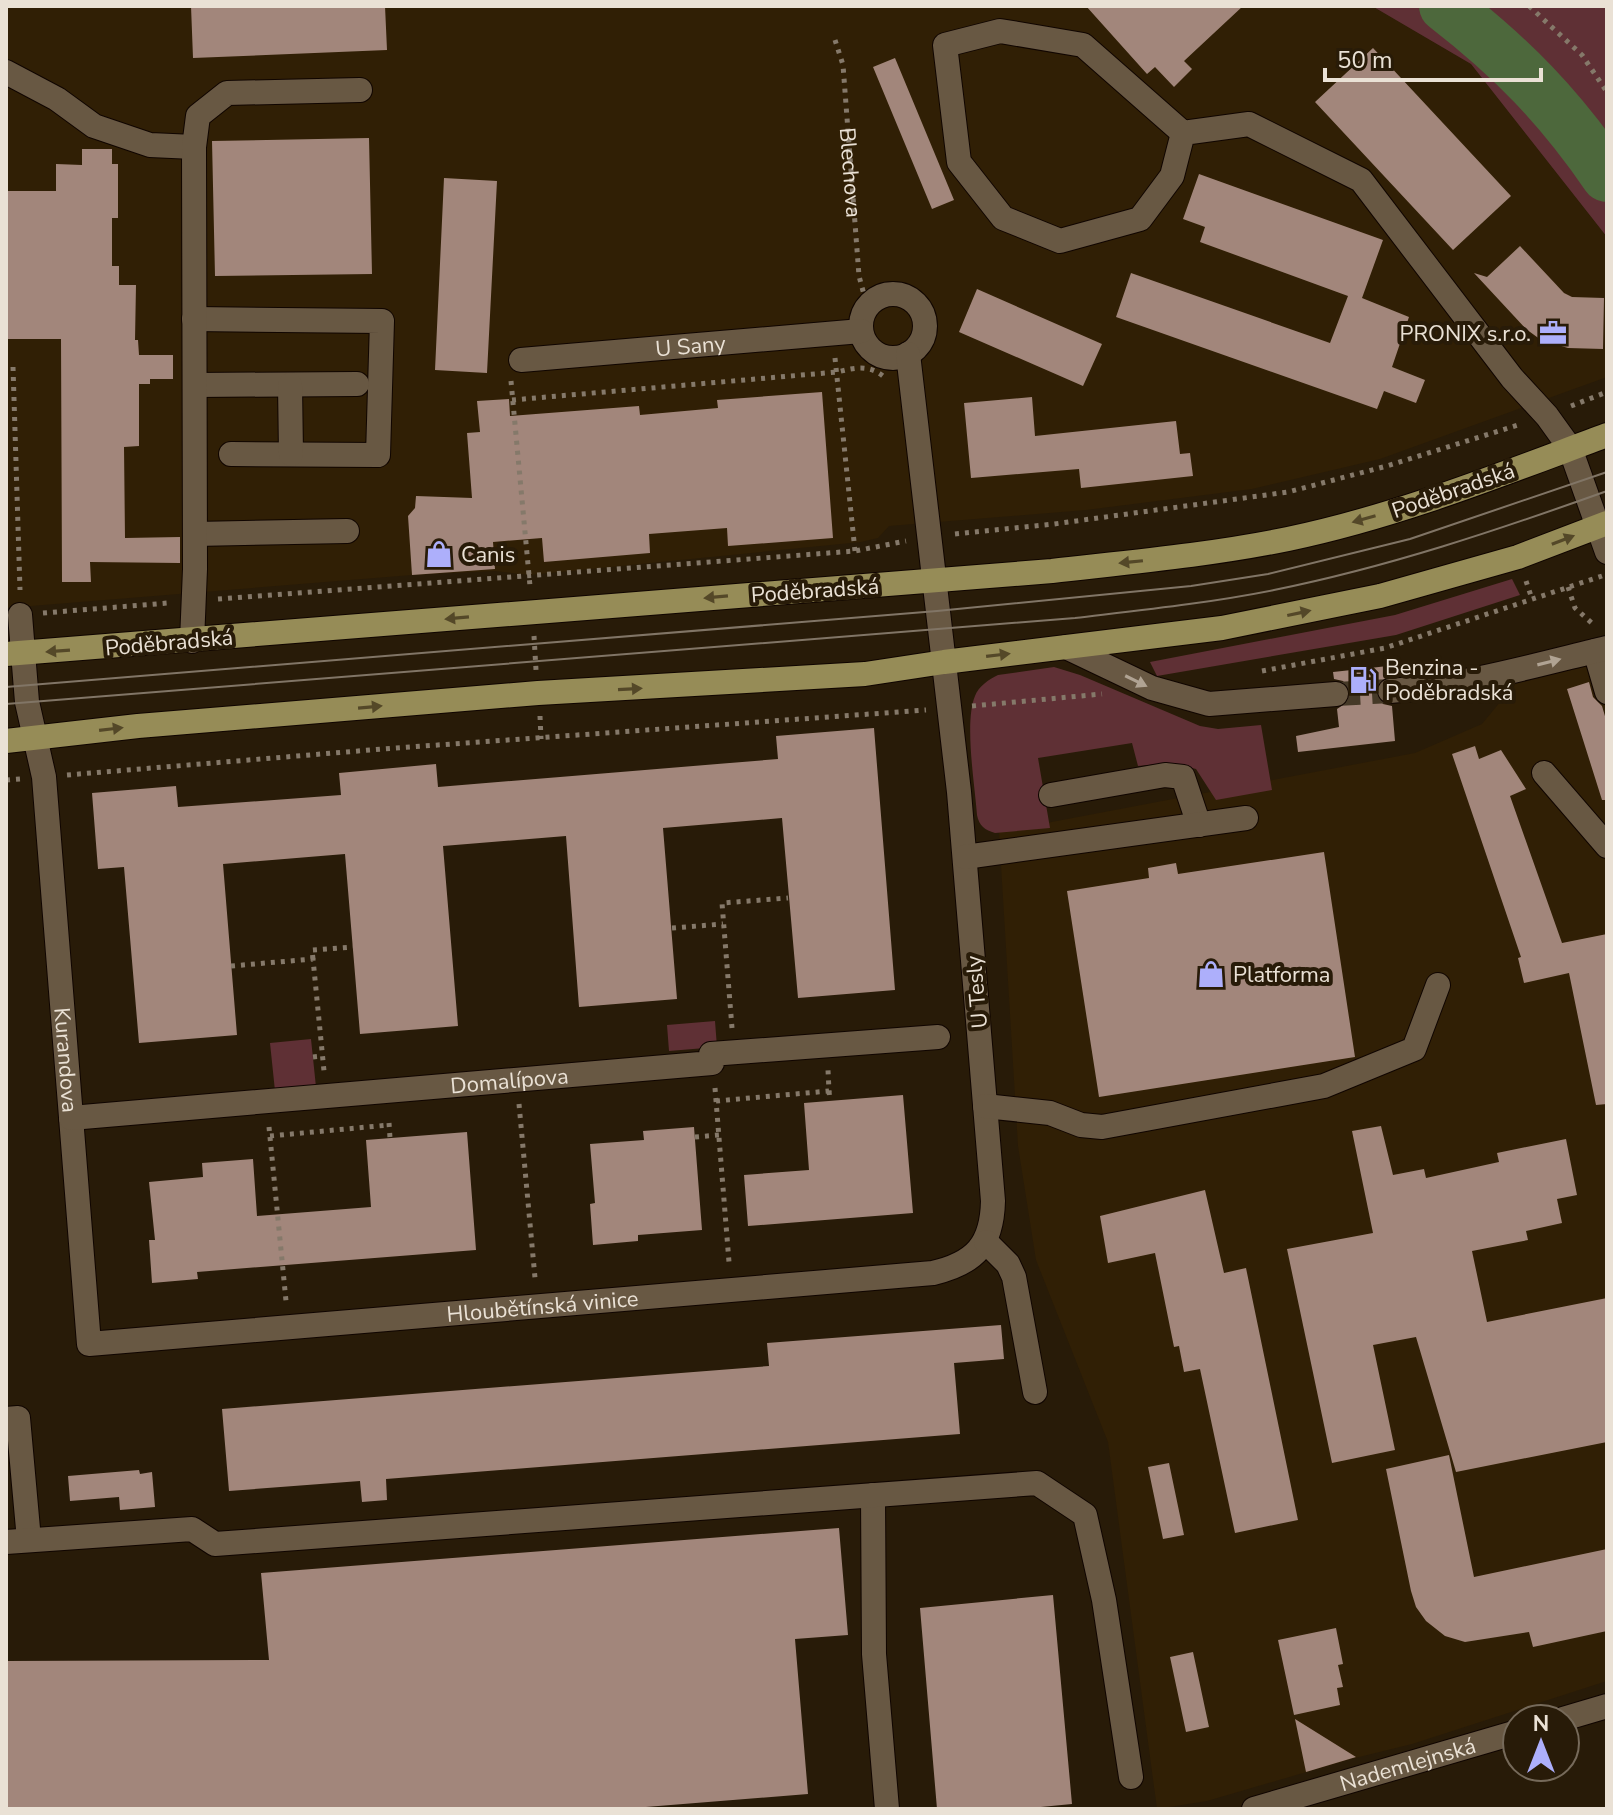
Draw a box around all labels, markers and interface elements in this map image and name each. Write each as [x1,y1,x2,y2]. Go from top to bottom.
scale bar [1325,32,1541,82]
text: 50 m [1337,44,1393,76]
street label: Blechova [832,126,869,219]
office icon: PRONIX s.r.o. [1538,318,1568,348]
place label: PRONIX s.r.o. [1400,319,1531,349]
street label: U Sany [654,329,728,364]
street label: Poděbradská [1388,456,1519,526]
one-way arrow [1352,513,1376,526]
one-way arrow [1551,533,1575,546]
shop icon: Canis [424,539,454,569]
place label: Canis [461,540,515,570]
one-way arrow [1118,556,1143,569]
street label: Poděbradská [750,572,880,610]
one-way arrow [703,591,728,604]
one-way arrow [1286,606,1311,618]
one-way arrow [444,612,469,625]
street label: Poděbradská [104,622,234,664]
one-way arrow [45,645,70,658]
one-way arrow [986,649,1011,662]
place label: Benzina - Poděbradská [1385,653,1513,708]
one-way arrow [1537,656,1562,668]
fuel station icon: Benzina - Poděbradská [1348,665,1378,695]
one-way arrow [1124,674,1147,688]
one-way arrow [618,682,643,695]
one-way arrow [358,700,383,713]
one-way arrow [99,722,124,735]
street label: U Tesly [959,954,995,1030]
shop icon: Platforma [1196,959,1226,989]
place label: Platforma [1233,960,1330,990]
street label: Kurandova [46,1006,85,1114]
street label: Domalípova [449,1061,570,1101]
street label: Hloubětínská vinice [446,1284,640,1330]
north arrow [1501,1703,1581,1783]
text: N [1533,1709,1549,1739]
street label: Nademlejnská [1336,1731,1479,1799]

